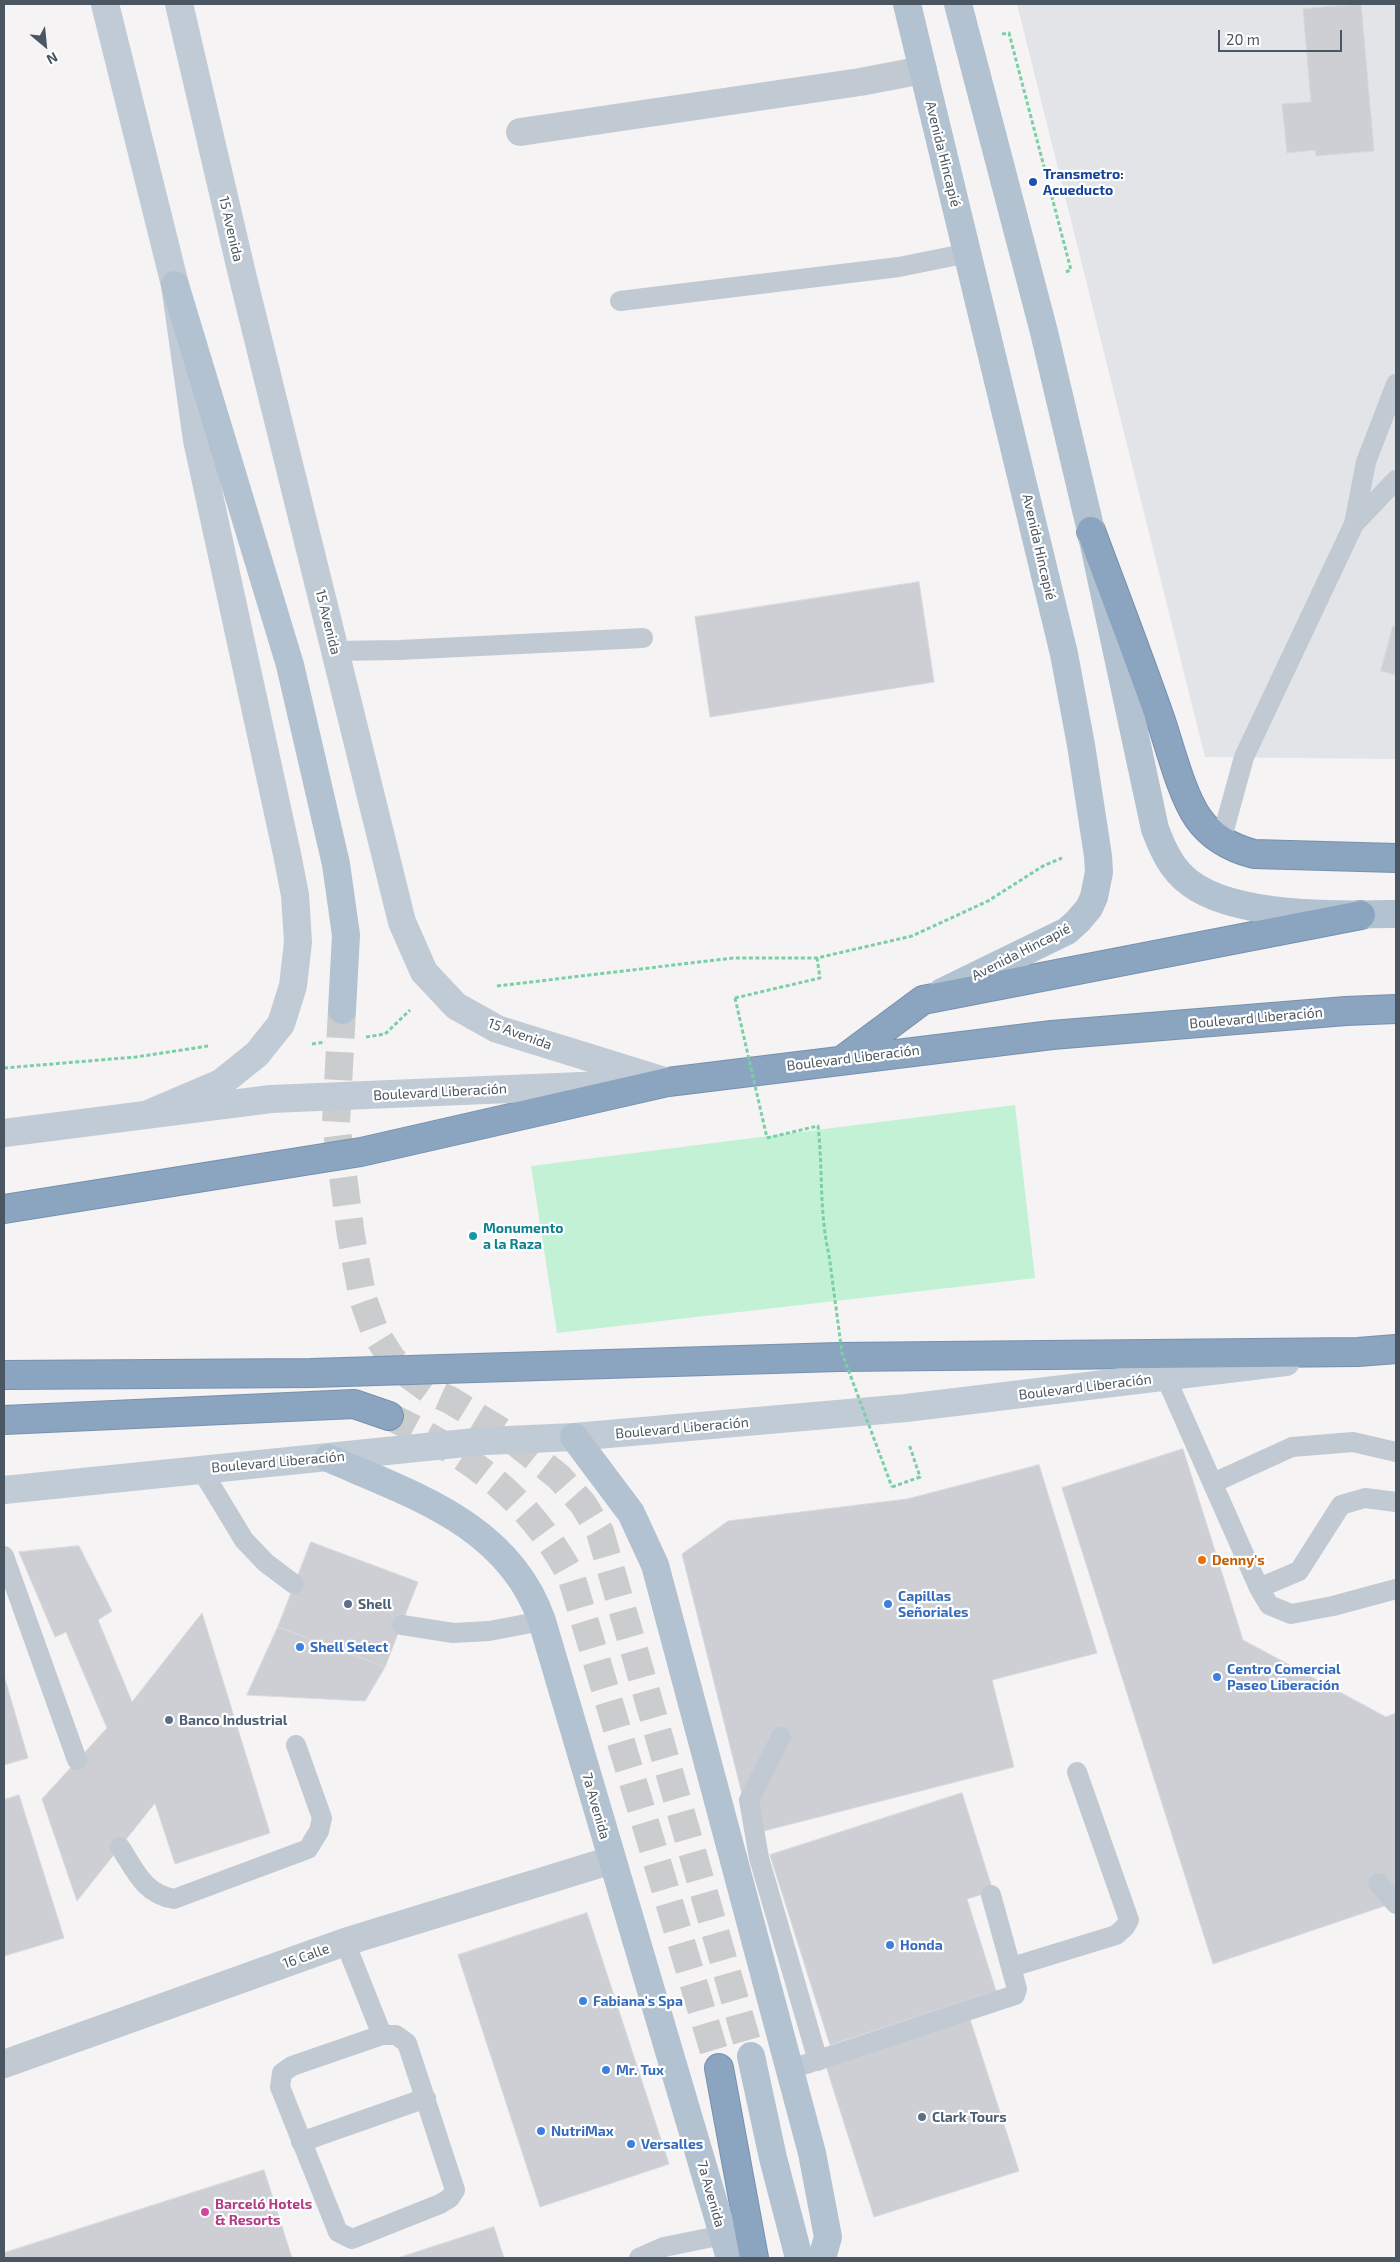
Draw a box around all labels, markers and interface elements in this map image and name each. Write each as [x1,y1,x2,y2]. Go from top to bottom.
north arrow [20,20,70,70]
scale bar [1220,20,1344,52]
text: 20 m [1226,30,1260,48]
text: N [44,49,61,69]
street label: Avenida Hincapié [922,99,964,209]
place label: Transmetro: Acueducto [1043,166,1124,198]
marker: Transmetro: Acueducto [1027,176,1039,188]
street label: 15 Avenida [215,195,247,263]
street label: Avenida Hincapié [1019,492,1059,602]
street label: 15 Avenida [312,588,344,656]
street label: Avenida Hincapié [969,920,1073,984]
street label: Boulevard Liberación [1189,1004,1323,1032]
street label: 15 Avenida [486,1015,554,1053]
street label: Boulevard Liberación [786,1042,920,1074]
street label: Boulevard Liberación [373,1080,507,1104]
place label: Monumento a la Raza [483,1220,563,1252]
marker: Monumento a la Raza [467,1230,479,1242]
street label: Boulevard Liberación [1018,1371,1152,1403]
street label: Boulevard Liberación [615,1414,749,1442]
street label: Boulevard Liberación [211,1448,345,1476]
place label: Denny's [1212,1552,1265,1568]
marker: Denny's [1196,1554,1208,1566]
place label: Capillas Señoriales [898,1588,969,1620]
place label: Shell [358,1596,392,1612]
marker: Shell [342,1598,354,1610]
marker: Capillas Señoriales [882,1598,894,1610]
place label: Shell Select [310,1639,388,1655]
marker: Shell Select [294,1641,306,1653]
place label: Centro Comercial Paseo Liberación [1227,1661,1341,1694]
marker: Centro Comercial Paseo Liberación [1211,1671,1223,1683]
place label: Banco Industrial [179,1712,287,1728]
marker: Banco Industrial [163,1714,175,1726]
street label: 7a Avenida [578,1771,614,1841]
place label: Honda [900,1937,943,1953]
marker: Honda [884,1939,896,1951]
street label: 16 Calle [280,1940,332,1972]
place label: Fabiana's Spa [593,1993,683,2009]
marker: Fabiana's Spa [577,1995,589,2007]
place label: Mr. Tux [616,2062,664,2078]
marker: Mr. Tux [600,2064,612,2076]
place label: Clark Tours [932,2109,1007,2125]
marker: Clark Tours [916,2111,928,2123]
place label: NutriMax [551,2123,614,2139]
marker: NutriMax [535,2125,547,2137]
place label: Versalles [641,2136,703,2152]
marker: Versalles [625,2138,637,2150]
street label: 7a Avenida [693,2159,729,2229]
place label: Barceló Hotels & Resorts [215,2196,312,2228]
marker: Barceló Hotels & Resorts [199,2206,211,2218]

